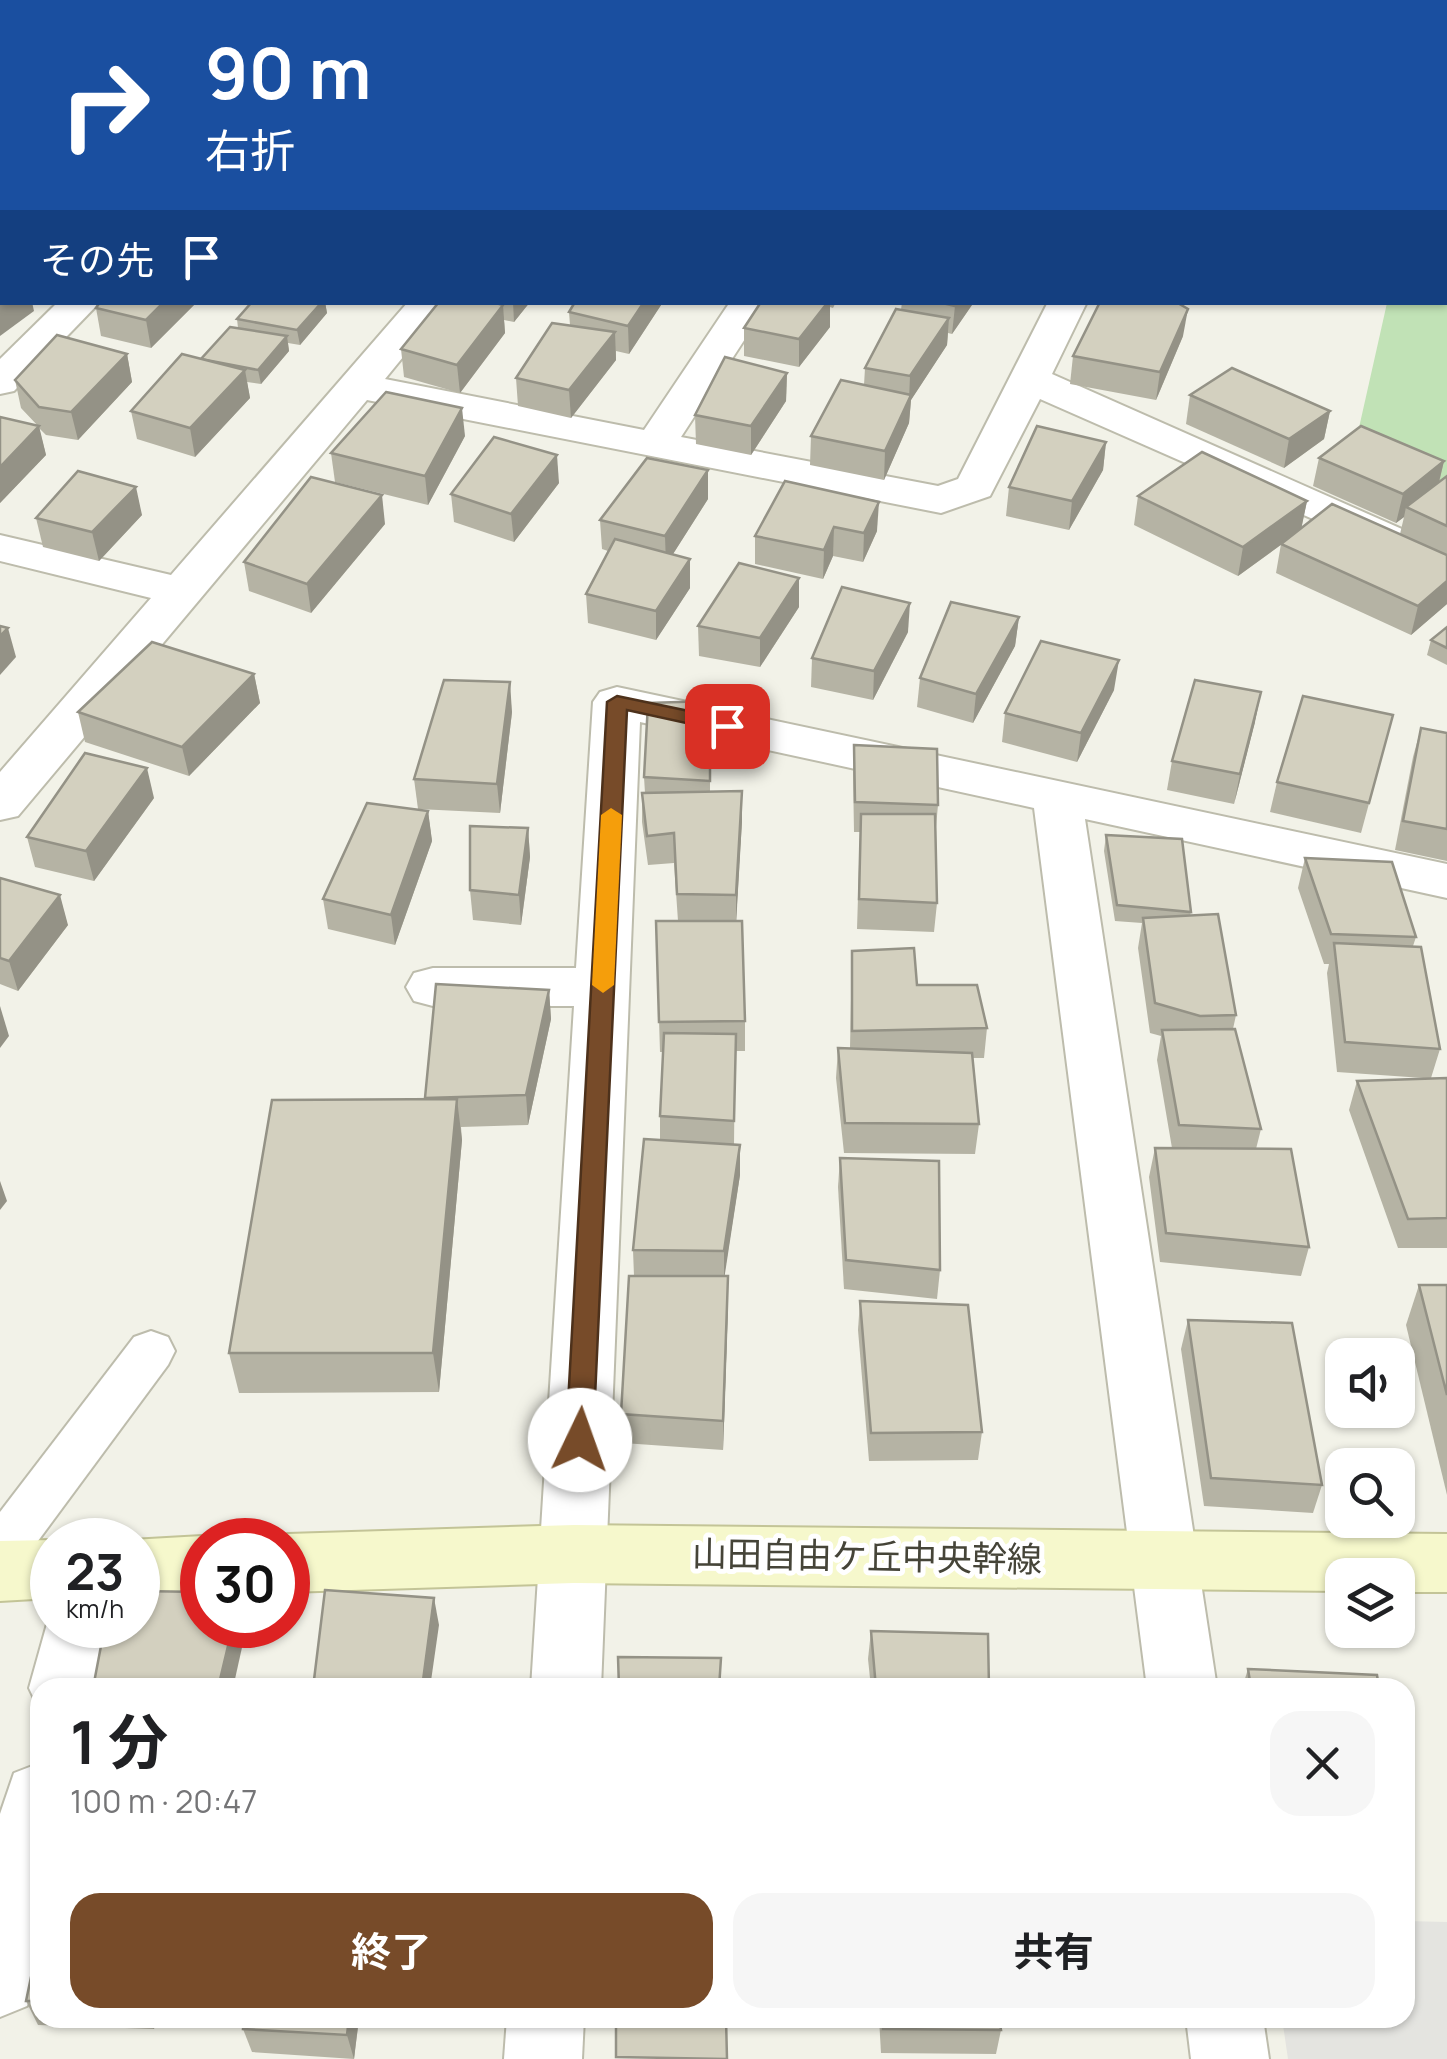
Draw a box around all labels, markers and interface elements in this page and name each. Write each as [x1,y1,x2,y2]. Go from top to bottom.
text: 90 m [205,24,372,120]
icon: right [40,40,170,170]
text: 右折 [205,119,295,181]
icon: arrive [174,230,229,285]
text: その先 [40,233,154,285]
pin [685,684,770,769]
icon: arrive [700,699,755,754]
map controls [1325,1338,1415,1648]
button: sound [1325,1338,1415,1428]
position arrow [528,1388,632,1492]
button: search [1325,1448,1415,1538]
speed limit sign: 30 [180,1518,310,1648]
street label: 山田自由ケ丘中央幹線 [692,1529,1042,1583]
text: 23 [66,1537,124,1605]
button: layers [1325,1558,1415,1648]
text: km/h [66,1591,124,1626]
text: 1 分 [70,1700,168,1782]
button: close [1270,1711,1375,1816]
text: 100 m · 20:47 [70,1779,257,1823]
button: 終了 [70,1893,713,2008]
button: 共有 [733,1893,1375,2008]

